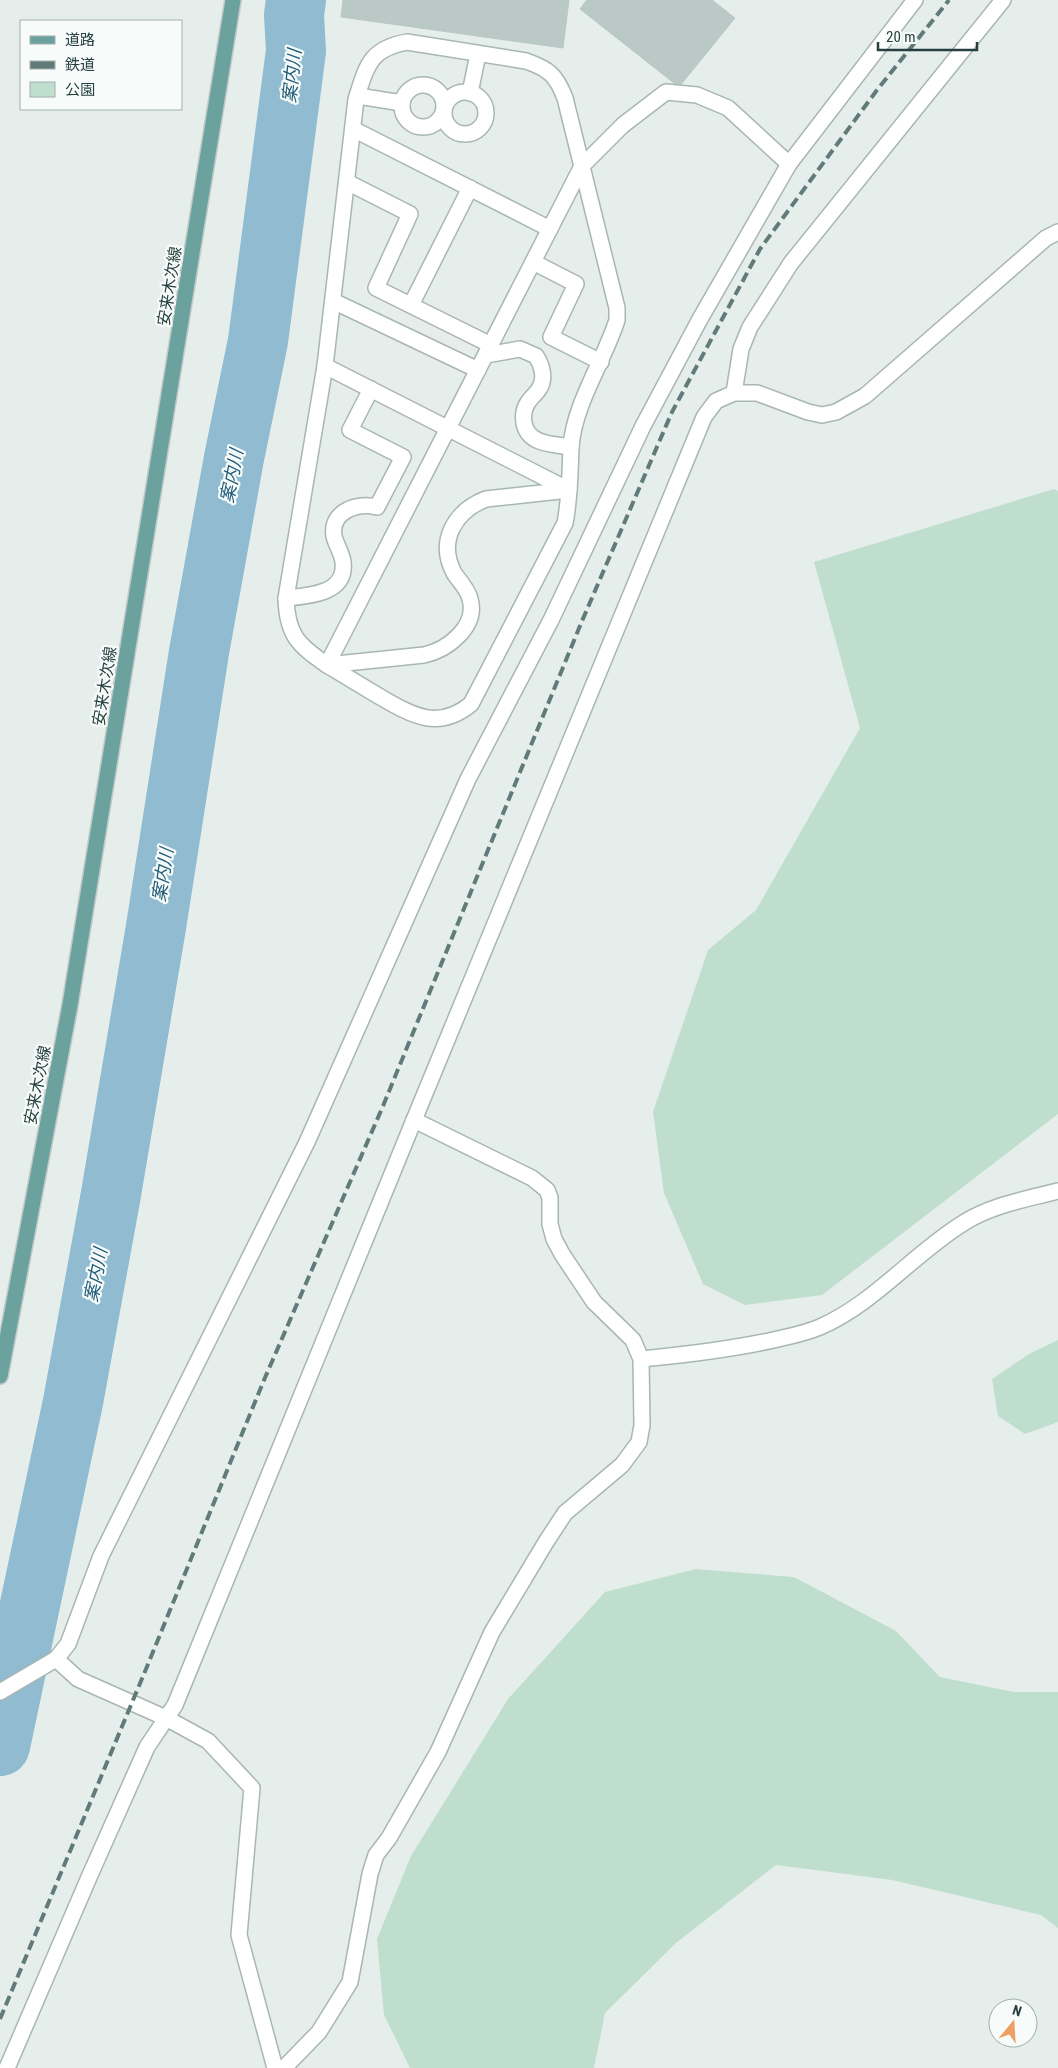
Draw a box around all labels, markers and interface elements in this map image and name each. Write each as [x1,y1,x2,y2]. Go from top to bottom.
legend [20,20,182,110]
scale bar [878,20,977,52]
text: 20 m [886,28,916,46]
text: 道路 [65,31,95,49]
water label: 案内川 [278,46,305,104]
text: 鉄道 [65,56,95,74]
text: 公園 [65,81,95,99]
street label: 安来木次線 [154,245,185,327]
water label: 案内川 [216,445,247,504]
street label: 安来木次線 [89,645,120,727]
water label: 案内川 [148,845,177,903]
street label: 安来木次線 [21,1044,54,1126]
water label: 案内川 [80,1244,111,1303]
north arrow [988,1998,1038,2048]
text: N [1010,2002,1024,2020]

